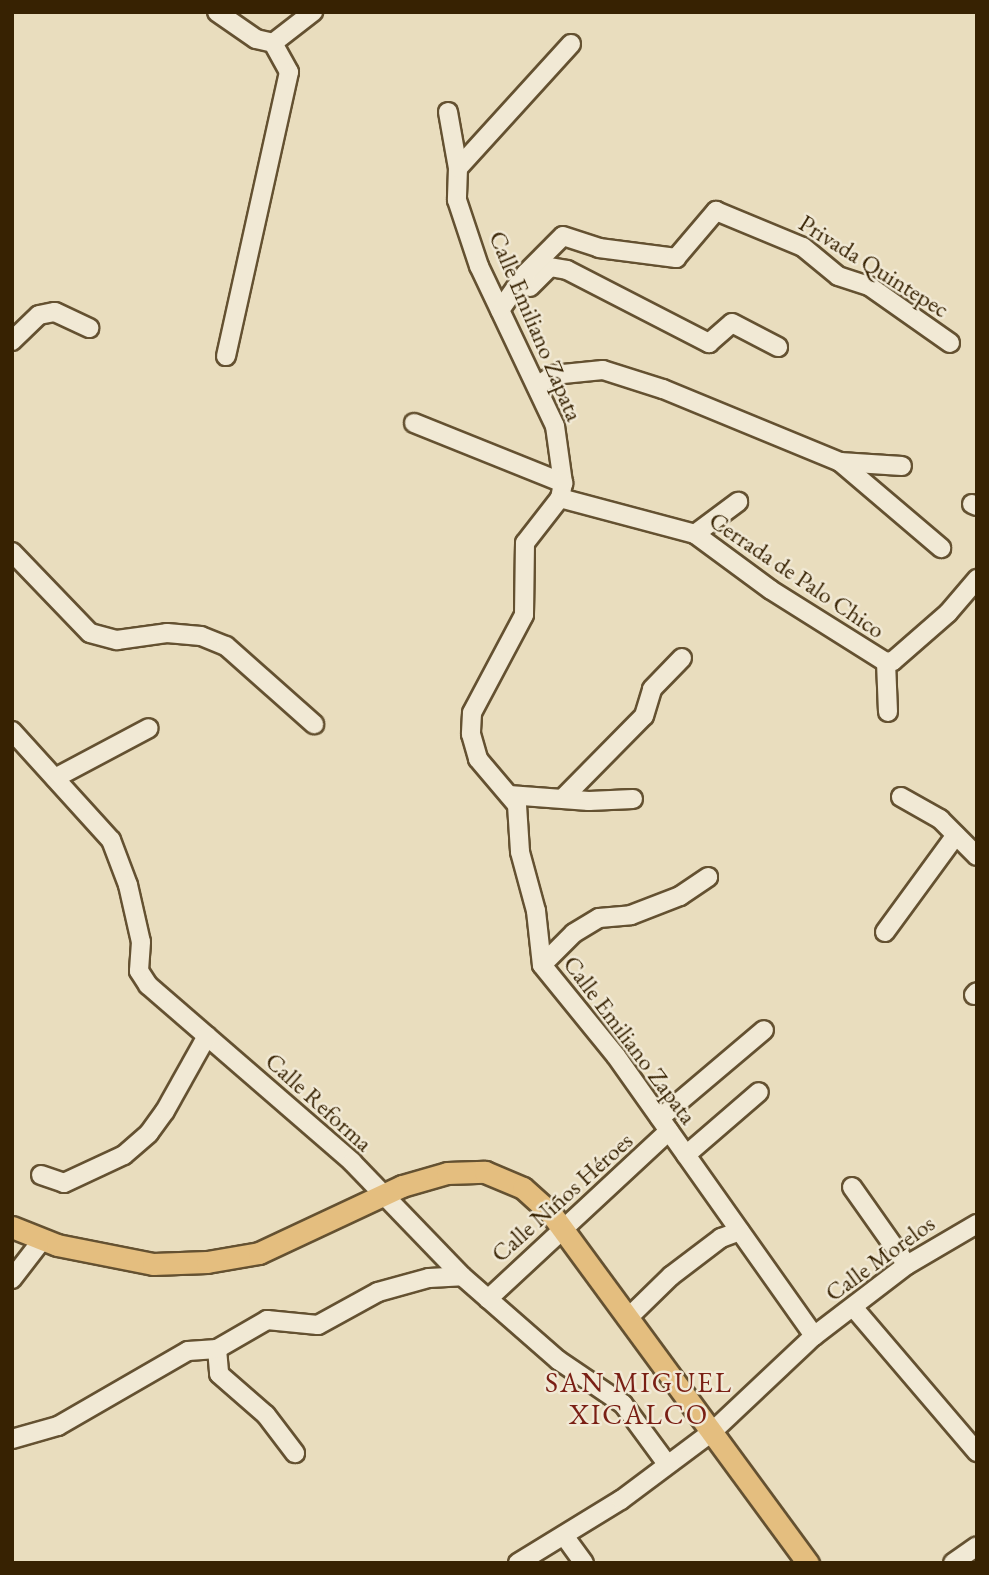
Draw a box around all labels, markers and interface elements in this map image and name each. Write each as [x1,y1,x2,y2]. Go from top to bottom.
street label: Privada Quintepec [794,208,954,324]
street label: Calle Emiliano Zapata [483,227,589,425]
street label: Cerrada de Palo Chico [704,506,890,644]
street label: Calle Emiliano Zapata [557,950,703,1130]
street label: Calle Reforma [260,1046,378,1158]
street label: Calle Niños Héroes [485,1126,639,1268]
street label: Calle Morelos [820,1209,940,1307]
district label: SAN MIGUEL XICALCO [546,1365,732,1431]

